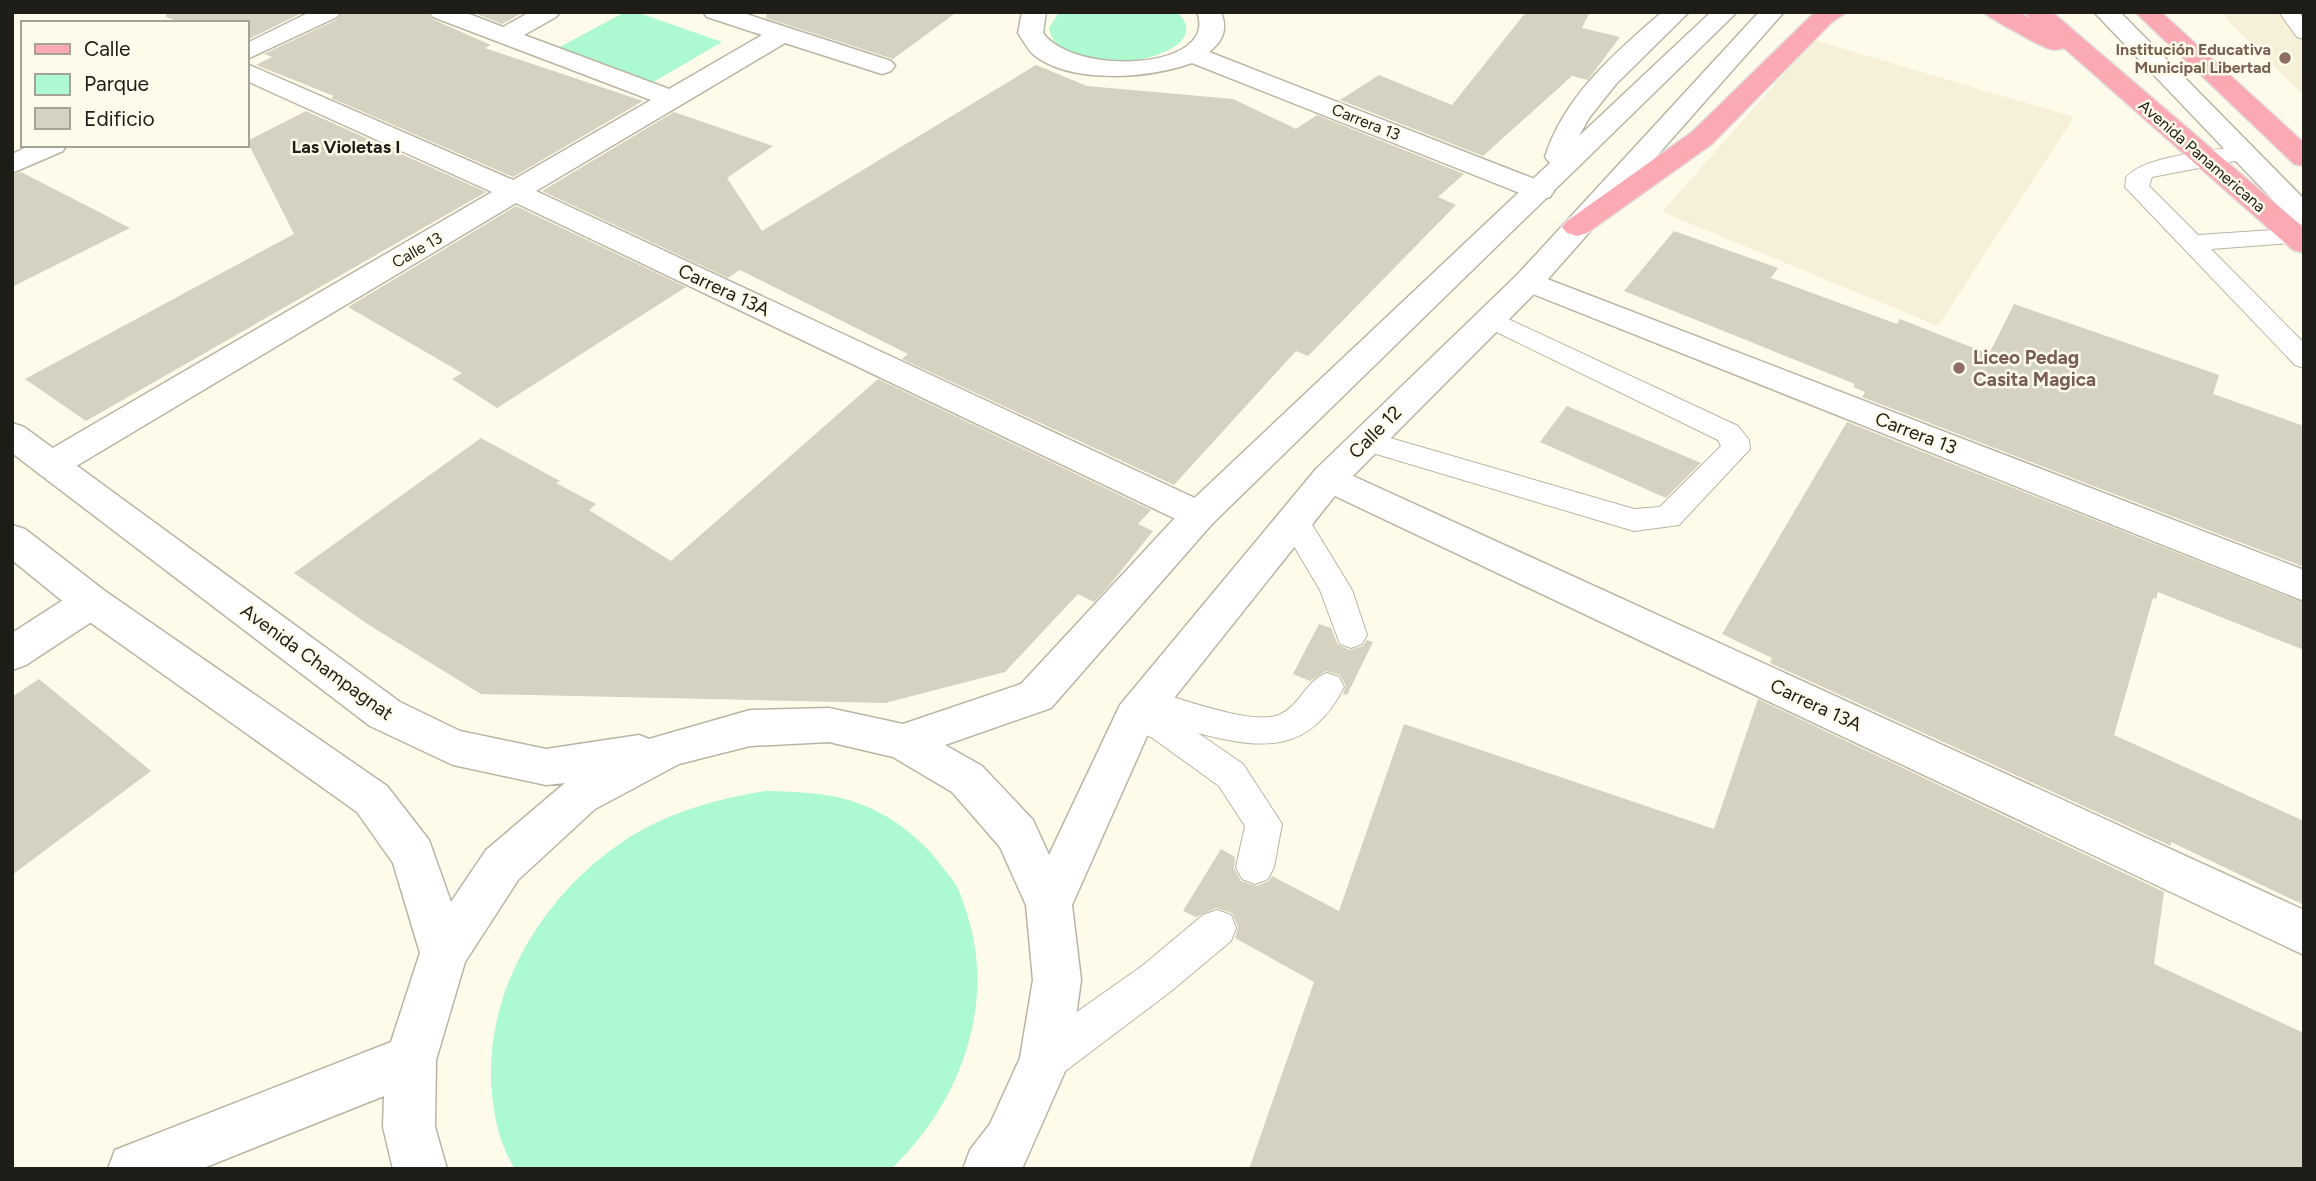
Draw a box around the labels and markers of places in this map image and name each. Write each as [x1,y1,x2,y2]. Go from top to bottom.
place label: Institución Educativa Municipal Libertad [2115,40,2271,77]
marker: Institución Educativa Municipal Libertad [2277,50,2293,66]
place label: Liceo Pedag Casita Magica [1973,346,2096,391]
marker: Liceo Pedag Casita Magica [1951,360,1967,376]

